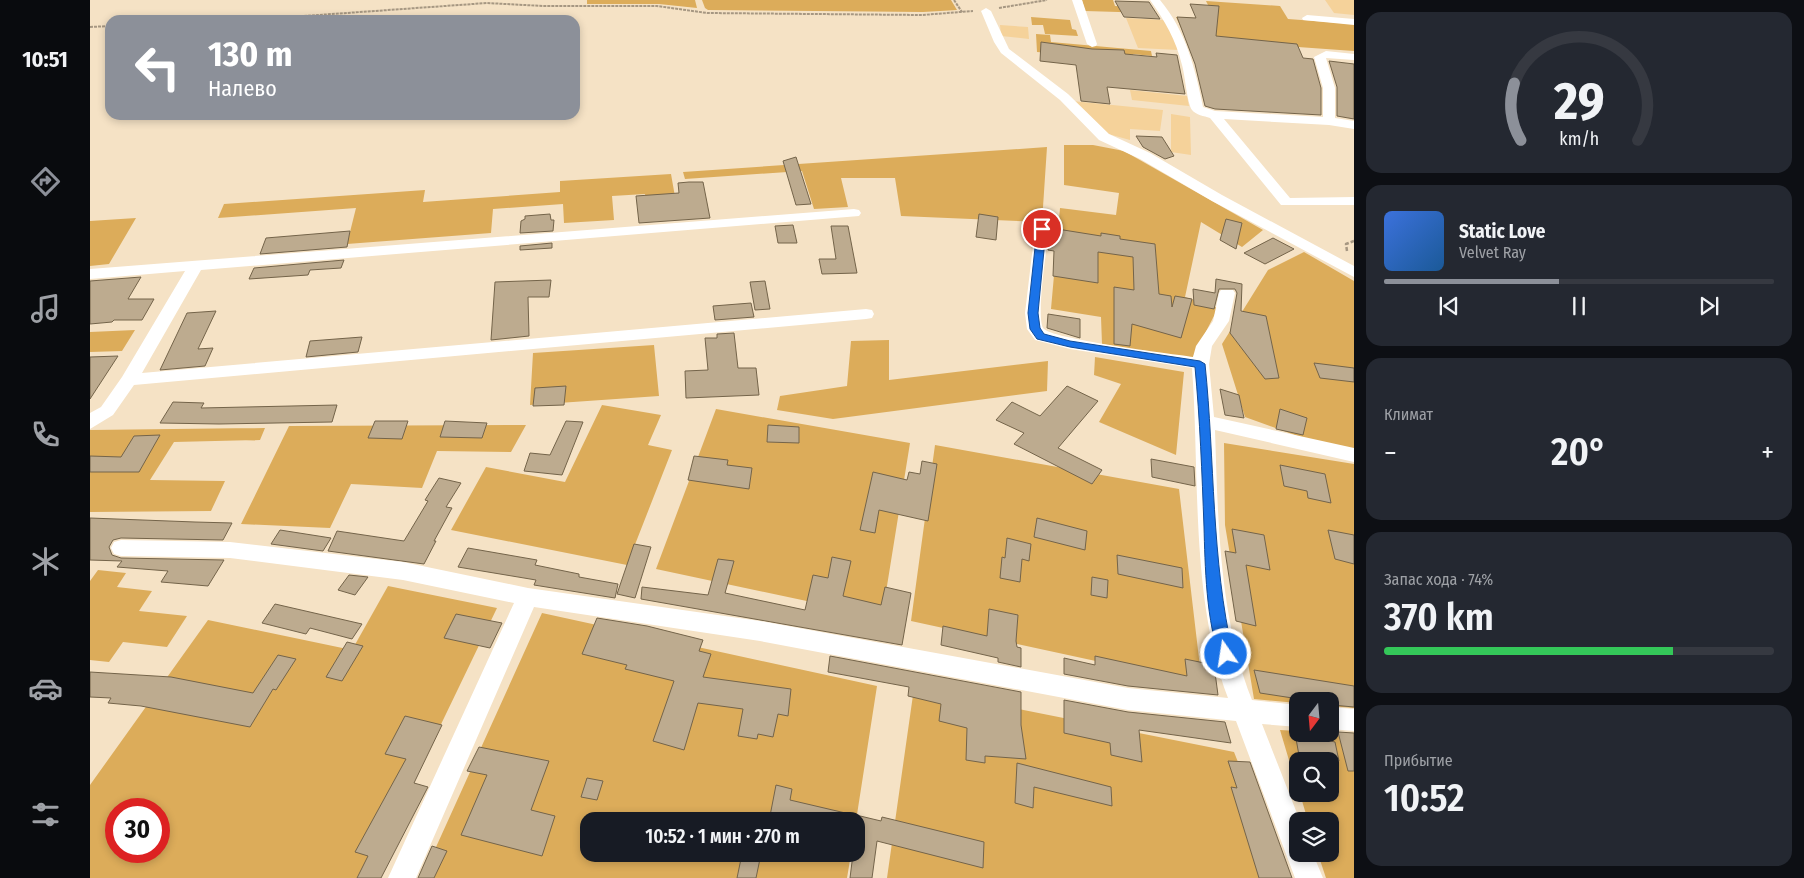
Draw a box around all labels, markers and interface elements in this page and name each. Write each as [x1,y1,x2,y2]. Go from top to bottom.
text: 130 m [208,33,292,75]
icon: left [125,35,190,100]
text: 10:51 [22,46,68,73]
text: 29 [1553,70,1604,133]
text: Налево [208,75,277,102]
text: km/h [1559,128,1599,150]
icon: directions [28,164,63,199]
pin [1021,208,1063,250]
icon: arrive [1028,215,1056,243]
text: Static Love [1459,220,1546,243]
text: Velvet Ray [1459,243,1526,262]
icon: music [28,291,63,326]
icon: previous [1435,292,1463,320]
icon: pause [1565,292,1593,320]
icon: next [1695,292,1723,320]
text: Климат [1384,405,1433,424]
icon: phone [28,417,63,452]
text: 20° [1551,429,1607,475]
text: − [1384,436,1397,469]
text: + [1761,436,1774,469]
icon: climate [28,544,63,579]
text: Запас хода · 74% [1384,570,1493,589]
text: 370 km [1384,594,1494,640]
position arrow [1199,627,1251,679]
icon: car [28,671,63,706]
north arrow [1289,692,1339,742]
map controls [1289,692,1339,862]
text: Прибытие [1384,751,1453,770]
button: search [1289,752,1339,802]
text: 10:52 [1384,775,1465,821]
icon: filters [28,797,63,832]
speed limit sign: 30 [105,798,170,863]
button: layers [1289,812,1339,862]
text: 10:52 · 1 мин · 270 m [645,825,800,848]

